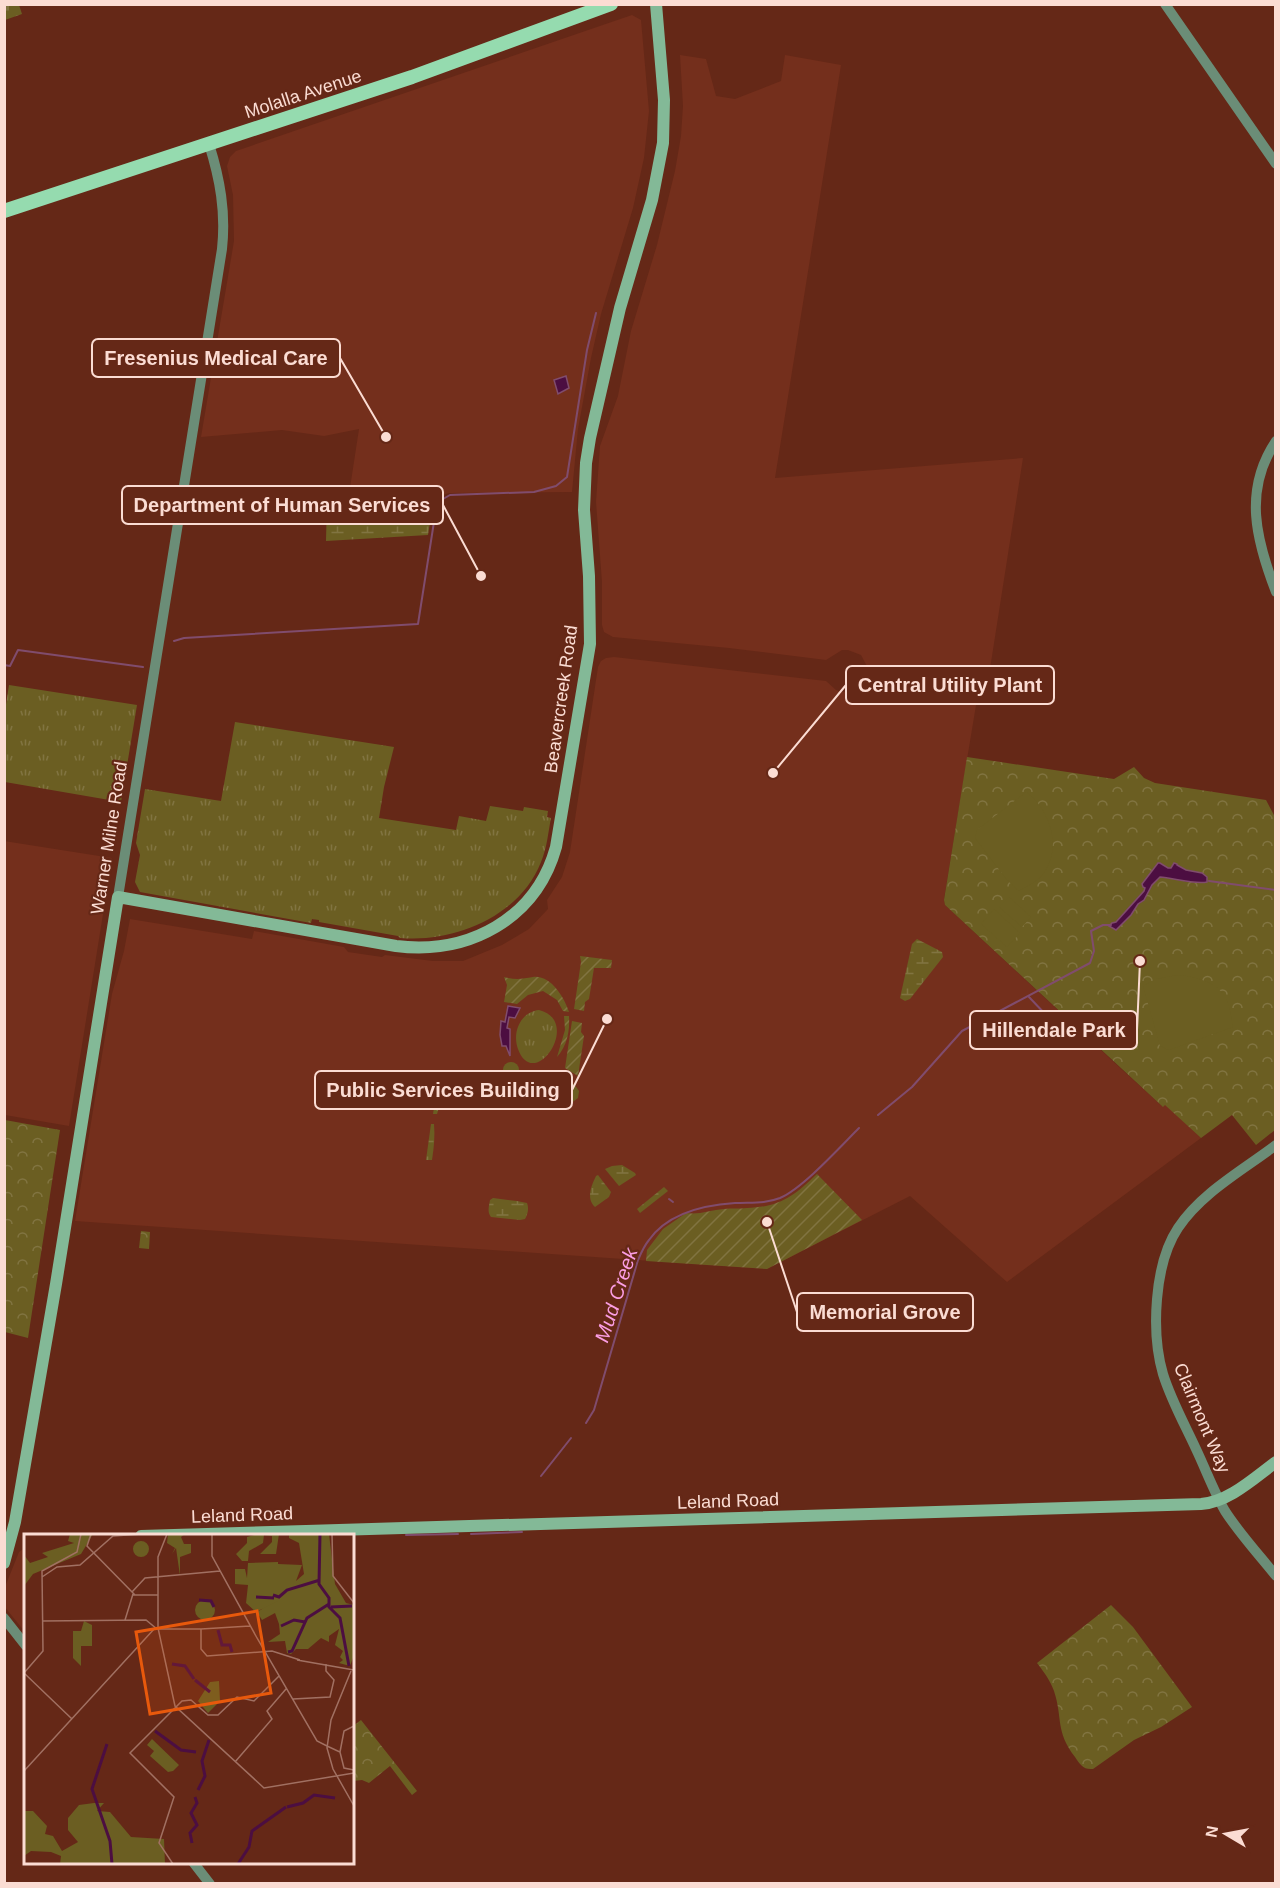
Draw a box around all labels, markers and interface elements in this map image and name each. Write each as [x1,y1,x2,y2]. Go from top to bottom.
street label: Molalla Avenue [242,66,364,122]
callout: Fresenius Medical Care [92,339,340,377]
text: Fresenius Medical Care [104,347,328,369]
callout: Department of Human Services [122,486,443,524]
text: Department of Human Services [134,494,430,516]
street label: Beavercreek Road [541,624,581,774]
callout: Central Utility Plant [846,666,1054,704]
text: Central Utility Plant [858,674,1043,696]
street label: Warner Milne Road [87,760,131,916]
callout: Hillendale Park [970,1011,1137,1049]
text: Hillendale Park [982,1019,1127,1041]
callout: Public Services Building [315,1071,572,1109]
text: Public Services Building [326,1079,560,1101]
water label: Mud Creek [590,1244,642,1345]
callout: Memorial Grove [797,1293,973,1331]
text: Memorial Grove [809,1301,961,1323]
street label: Clairmont Way [1170,1360,1234,1476]
street label: Leland Road [677,1489,779,1513]
street label: Leland Road [191,1503,293,1527]
inset map [24,1534,354,1864]
north arrow [1196,1804,1256,1864]
text: N [1202,1824,1221,1839]

